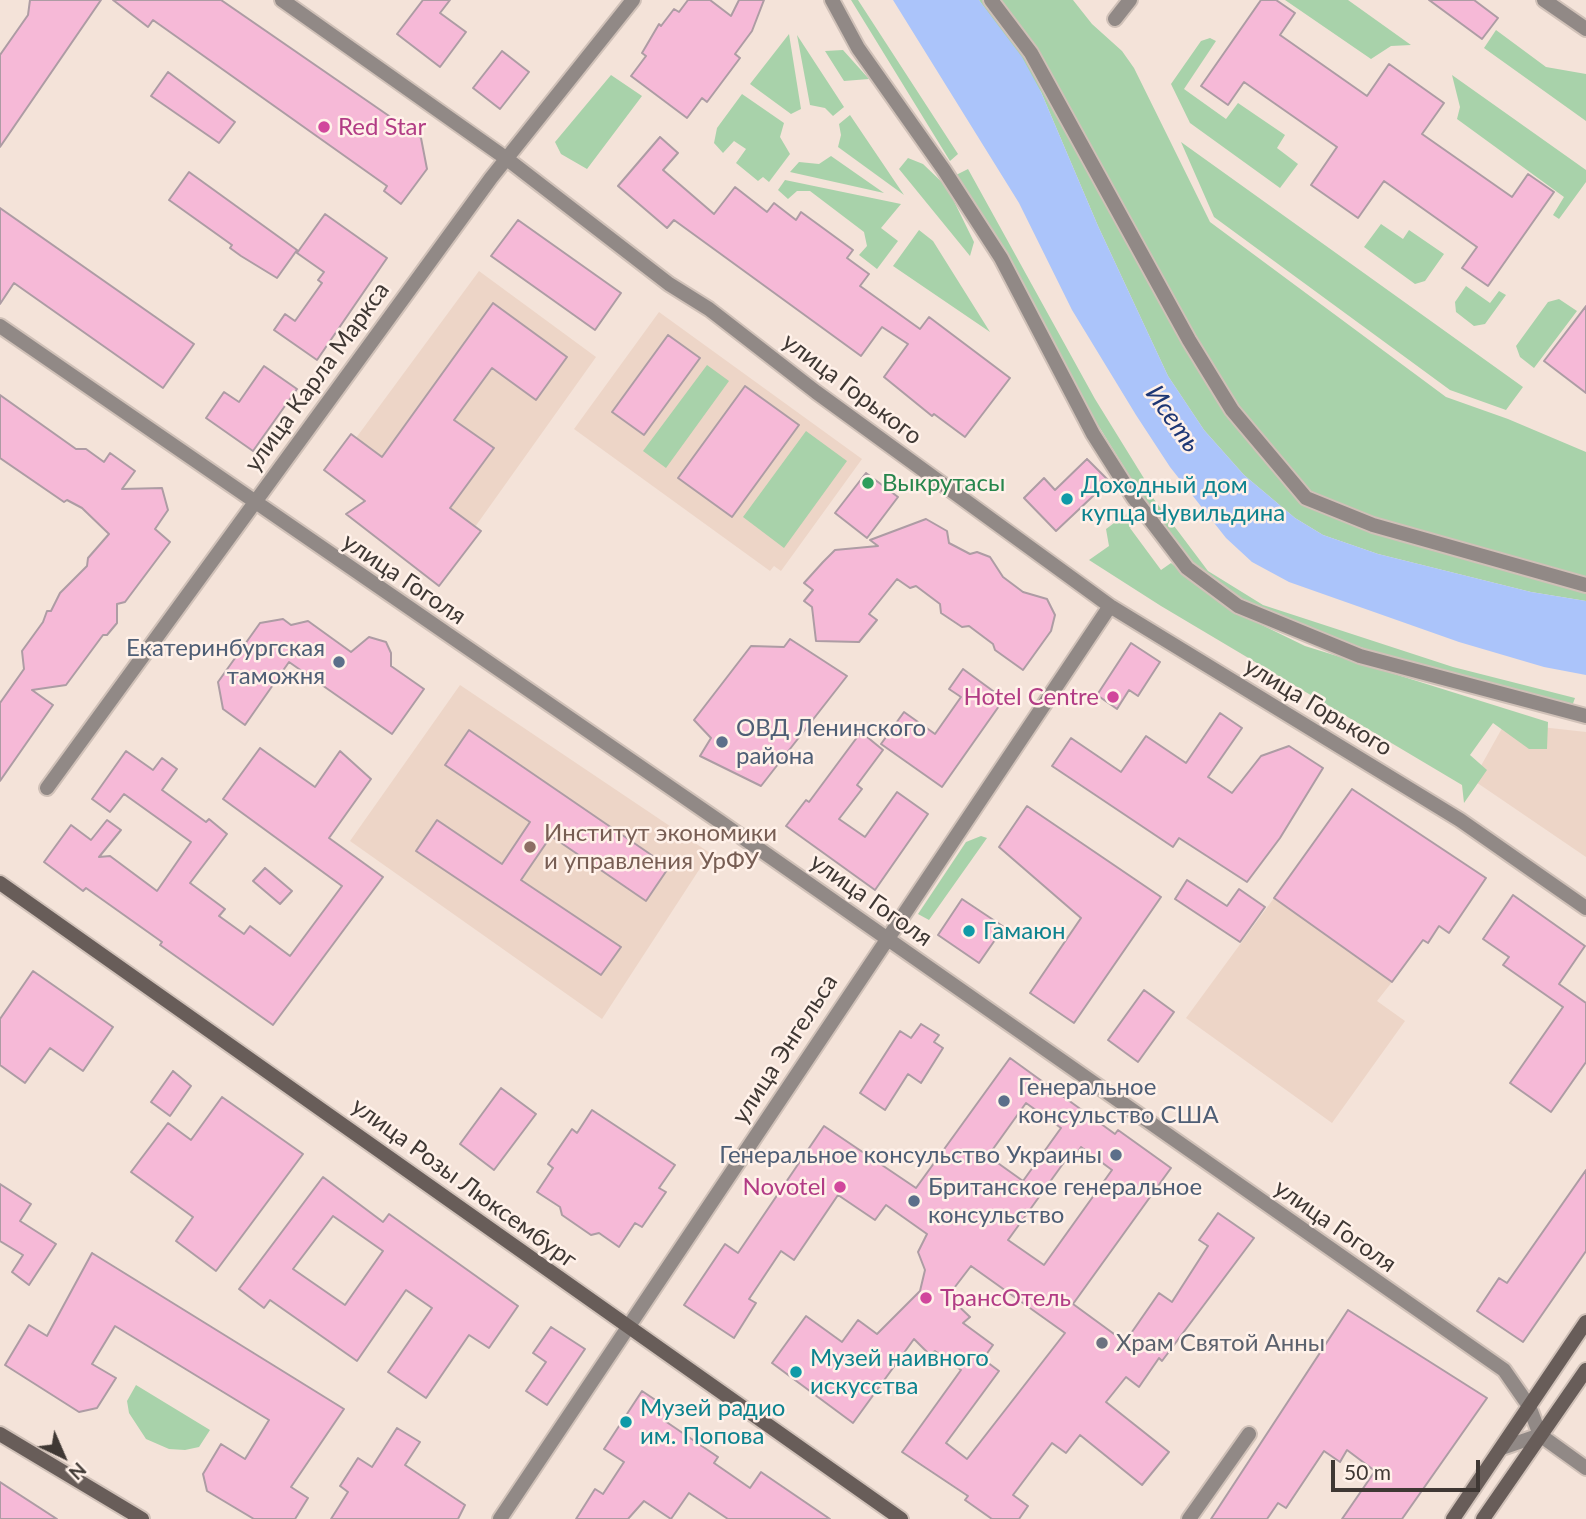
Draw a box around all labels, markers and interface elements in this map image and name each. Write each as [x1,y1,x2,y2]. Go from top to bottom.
place label: Red Star [338,113,426,141]
marker: Red Star [316,119,332,135]
street label: улица Карла Маркса [239,277,395,477]
street label: улица Горького [776,327,928,451]
water label: Исеть [1139,380,1207,458]
place label: Выкрутасы [882,469,1005,497]
place label: Доходный дом купца Чувильдина [1081,471,1285,527]
marker: Выкрутасы [860,475,876,491]
marker: Доходный дом купца Чувильдина [1059,491,1075,507]
street label: улица Гоголя [337,527,471,631]
place label: Екатеринбургская таможня [126,634,325,690]
street label: улица Горького [1239,652,1397,762]
marker: Екатеринбургская таможня [331,654,347,670]
place label: Hotel Centre [963,683,1099,711]
marker: Hotel Centre [1105,689,1121,705]
place label: ОВД Ленинского района [736,714,926,770]
marker: ОВД Ленинского района [714,734,730,750]
place label: Институт экономики и управления УрФУ [544,819,777,875]
marker: Институт экономики и управления УрФУ [522,839,538,855]
street label: улица Гоголя [804,847,938,953]
place label: Гамаюн [983,917,1065,945]
marker: Гамаюн [961,923,977,939]
street label: улица Энгельса [726,969,844,1129]
place label: Генеральное консульство США [1018,1073,1219,1129]
street label: улица Розы Люксембург [346,1092,582,1274]
marker: Генеральное консульство США [996,1093,1012,1109]
place label: Генеральное консульство Украины [719,1141,1102,1169]
marker: Генеральное консульство Украины [1108,1147,1124,1163]
place label: Novotel [742,1173,826,1201]
place label: Британское генеральное консульство [928,1173,1202,1229]
street label: улица Гоголя [1268,1173,1402,1279]
marker: Novotel [832,1179,848,1195]
marker: Британское генеральное консульство [906,1193,922,1209]
place label: ТрансОтель [940,1284,1071,1312]
marker: ТрансОтель [918,1290,934,1306]
place label: Храм Святой Анны [1116,1329,1325,1357]
marker: Храм Святой Анны [1094,1335,1110,1351]
place label: Музей наивного искусства [810,1344,989,1400]
marker: Музей наивного искусства [788,1364,804,1380]
place label: Музей радио им. Попова [640,1394,785,1450]
marker: Музей радио им. Попова [618,1414,634,1430]
north arrow [28,1421,98,1491]
scale bar [1334,1446,1483,1490]
text: N [65,1458,91,1485]
text: 50 m [1344,1459,1391,1484]

